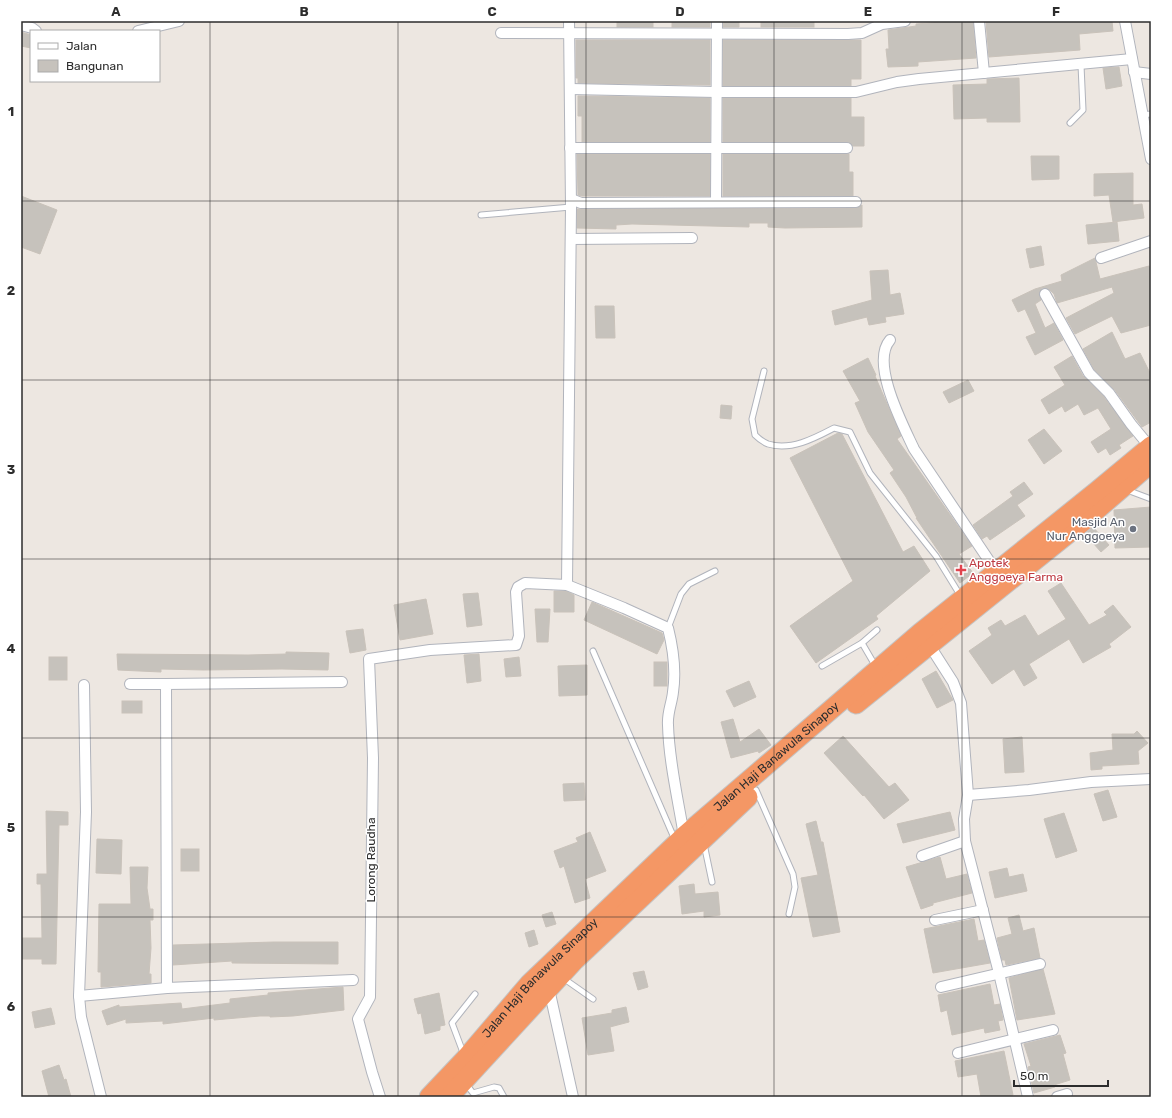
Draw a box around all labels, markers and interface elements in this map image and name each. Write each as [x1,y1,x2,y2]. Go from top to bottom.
text: A [111,4,121,19]
text: B [299,4,309,19]
text: C [487,4,497,19]
text: D [675,4,685,19]
text: E [864,4,872,19]
text: F [1052,4,1060,19]
legend [30,30,160,82]
text: Jalan [66,39,97,53]
text: Bangunan [66,59,123,73]
text: 1 [8,104,14,119]
text: 2 [7,283,15,298]
text: 3 [7,462,16,477]
place label: Masjid An Nur Anggoeya [1046,515,1125,543]
marker: Masjid An Nur Anggoeya [1128,524,1138,534]
place label: Apotek Anggoeya Farma [969,556,1063,584]
marker: Apotek Anggoeya Farma [956,565,966,575]
text: 4 [7,641,16,656]
street label: Jalan Haji Banawula Sinapoy [711,699,842,814]
street label: Lorong Raudha [364,817,378,903]
text: 5 [7,820,15,835]
street label: Jalan Haji Banawula Sinapoy [479,915,601,1041]
text: 6 [7,999,16,1014]
scale bar [1014,1062,1108,1088]
text: 50 m [1020,1069,1048,1083]

